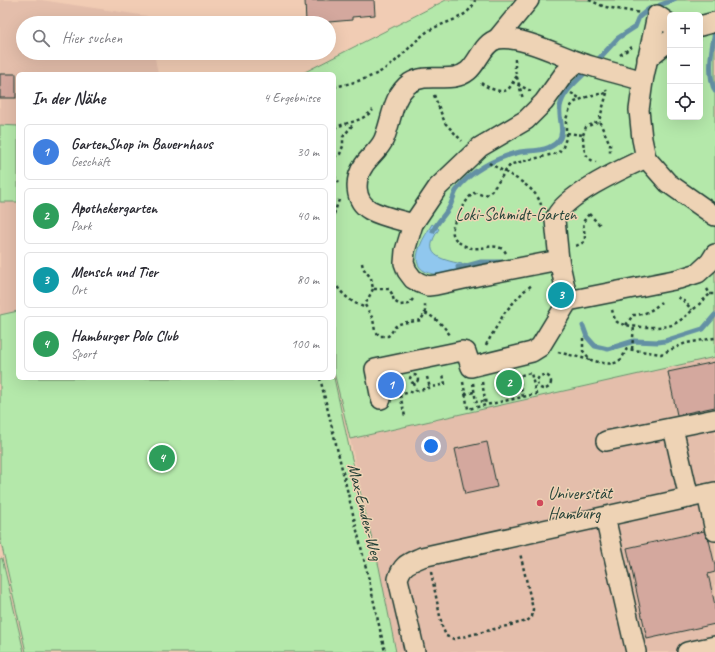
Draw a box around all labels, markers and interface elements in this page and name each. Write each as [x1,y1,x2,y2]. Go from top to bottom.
map controls [667,12,703,120]
button: + [667,12,703,48]
search box [16,16,336,60]
icon: search [30,27,52,49]
text: Hier suchen [62,29,122,48]
button: − [667,48,703,84]
button: locate [667,84,703,120]
text: In der Nähe [32,88,105,109]
text: 4 Ergebnisse [264,90,320,106]
text: GartenShop im Bauernhaus [71,135,212,154]
text: 1 [43,144,49,160]
text: 30 m [297,144,319,160]
text: Geschäft [71,154,110,170]
text: Apothekergarten [71,199,157,218]
park label: Loki-Schmidt-Garten [455,204,578,225]
text: 2 [43,208,49,224]
text: 40 m [297,208,319,224]
text: Park [71,218,92,234]
text: Mensch und Tier [71,263,158,282]
text: 3 [43,272,49,288]
text: 80 m [297,272,319,288]
pin: 3 [548,280,574,310]
text: Ort [71,282,86,298]
text: Hamburger Polo Club [71,327,178,346]
text: 4 [43,336,49,352]
text: 100 m [291,336,319,352]
text: Sport [71,346,96,362]
pin: 2 [496,368,522,398]
pin: 1 [378,370,404,400]
your location [421,436,441,456]
pin: 4 [149,443,175,473]
street label: Max-Emden-Weg [343,461,387,563]
place label: Universität Hamburg [548,483,614,524]
marker: Universität Hamburg [535,498,545,508]

